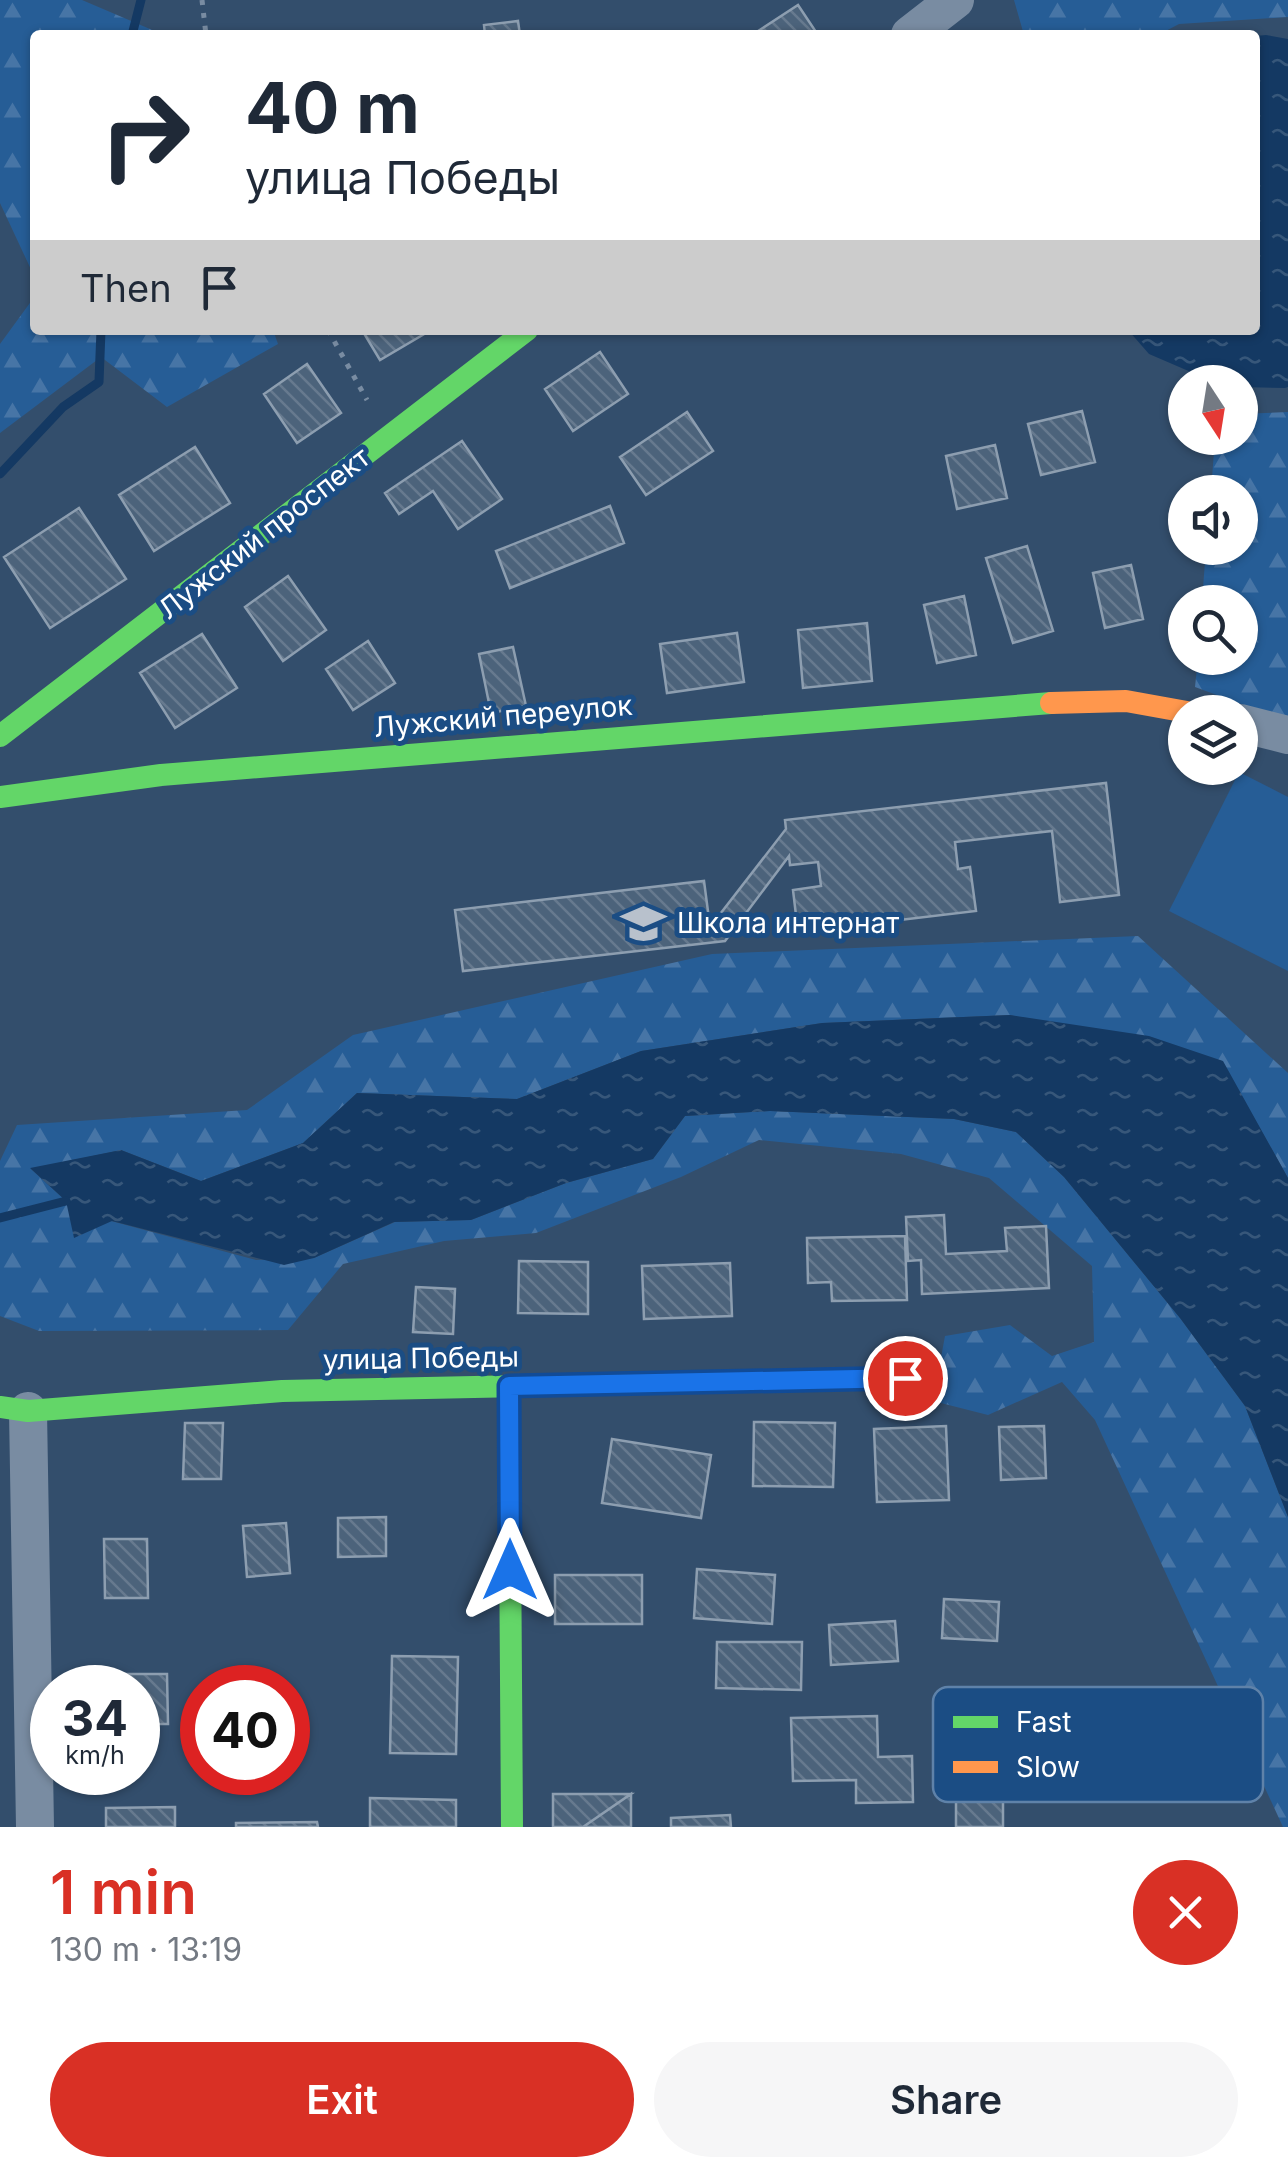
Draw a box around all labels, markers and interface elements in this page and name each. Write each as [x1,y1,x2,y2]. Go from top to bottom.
text: 40 m [245,65,420,150]
icon: right [80,70,210,200]
text: улица Победы [245,150,560,205]
icon: arrive [192,260,247,315]
text: Then [80,265,172,311]
north arrow [1168,365,1258,455]
map controls [1168,365,1258,785]
street label: Лужский проспект [152,440,376,626]
button: sound [1168,475,1258,565]
button: search [1168,585,1258,675]
street label: Лужский переулок [372,688,634,744]
button: layers [1168,695,1258,785]
school or university icon: Школа интернат [620,899,668,947]
place label: Школа интернат [677,906,899,940]
pin [863,1336,948,1421]
street label: улица Победы [323,1339,519,1377]
icon: arrive [878,1351,933,1406]
position arrow [458,1518,562,1622]
speed limit sign: 40 [180,1665,310,1795]
legend [933,1687,1263,1802]
text: 34 [62,1688,128,1748]
text: Fast [1016,1705,1072,1739]
text: km/h [65,1740,125,1770]
text: Slow [1016,1750,1080,1784]
text: 1 min [50,1856,197,1928]
button: close [1133,1860,1238,1965]
text: 130 m · 13:19 [50,1930,242,1969]
button: Exit [50,2042,634,2157]
button: Share [654,2042,1238,2157]

